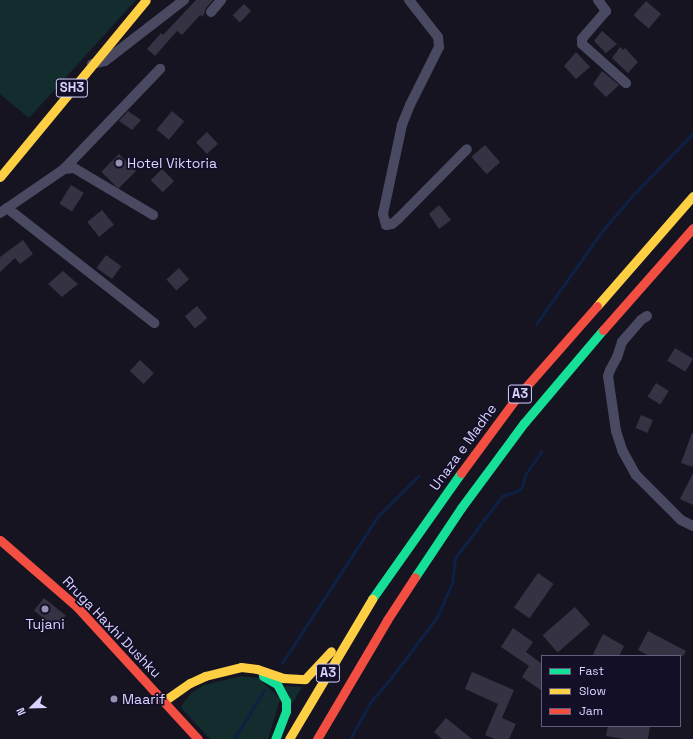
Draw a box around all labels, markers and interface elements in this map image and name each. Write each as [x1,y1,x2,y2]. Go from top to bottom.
road number: SH3 [55,77,89,99]
place label: Hotel Viktoria [127,155,217,171]
marker: Hotel Viktoria [114,158,124,168]
road number: A3 [507,383,533,405]
street label: Unaza e Madhe [426,401,500,493]
street label: Rruga Haxhi Dushku [59,573,165,681]
marker: Tujani [40,604,50,614]
place label: Tujani [25,616,65,632]
legend [541,655,681,727]
road number: A3 [315,662,341,684]
text: Fast [579,663,604,679]
text: Slow [579,683,606,699]
north arrow [12,687,52,727]
place label: Maarif [122,691,165,707]
marker: Maarif [109,694,119,704]
text: Jam [579,703,603,719]
text: N [13,706,29,718]

